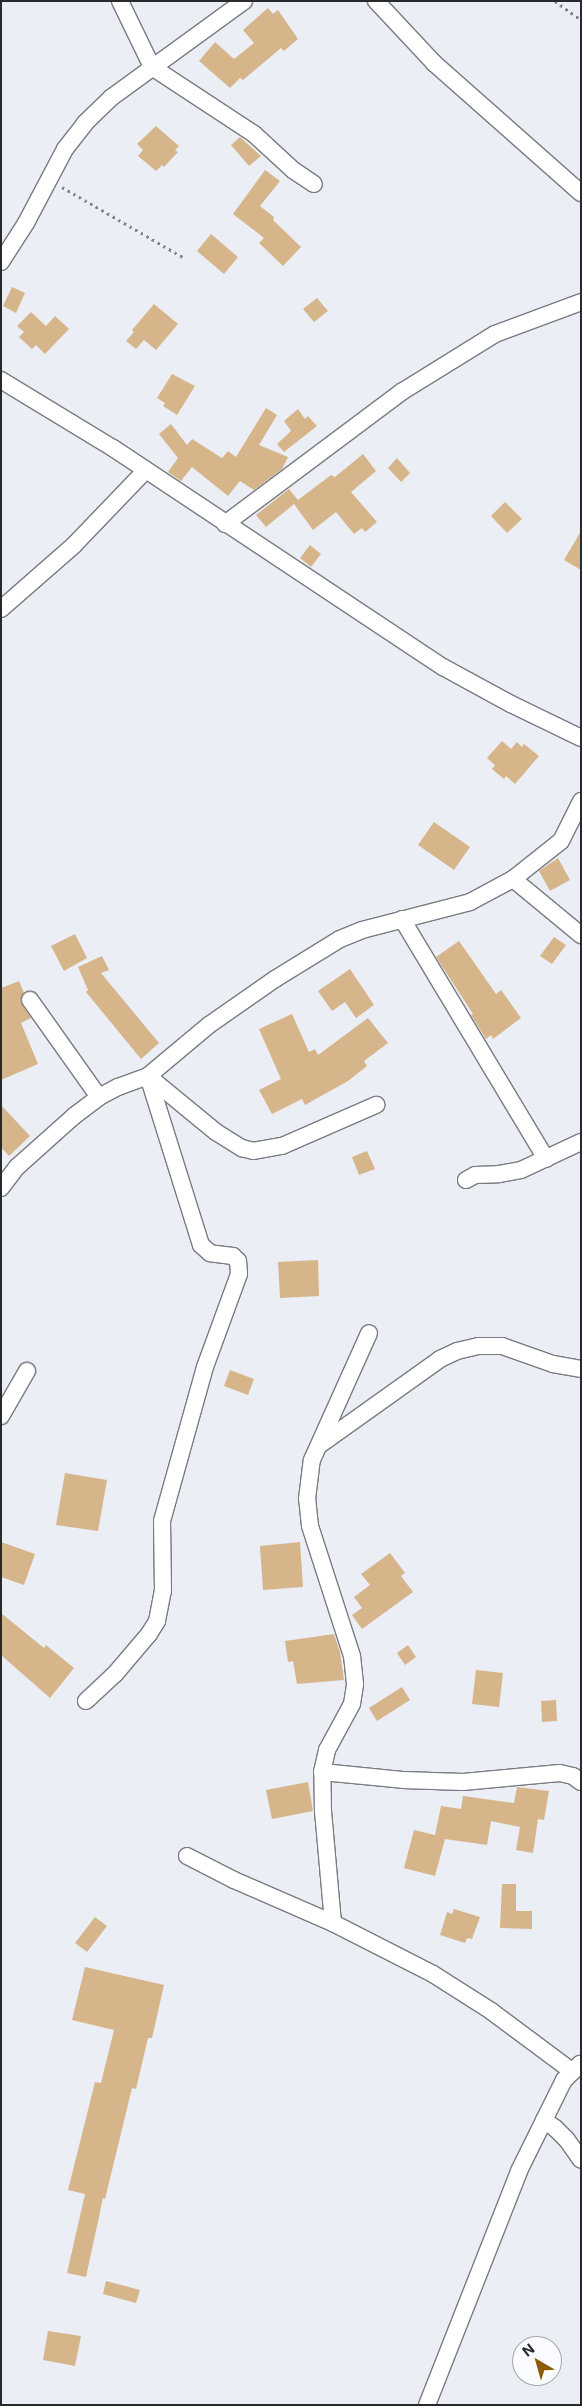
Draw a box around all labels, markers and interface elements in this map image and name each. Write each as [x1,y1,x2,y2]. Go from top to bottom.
north arrow [512,2336,562,2386]
text: N [519,2340,538,2360]

